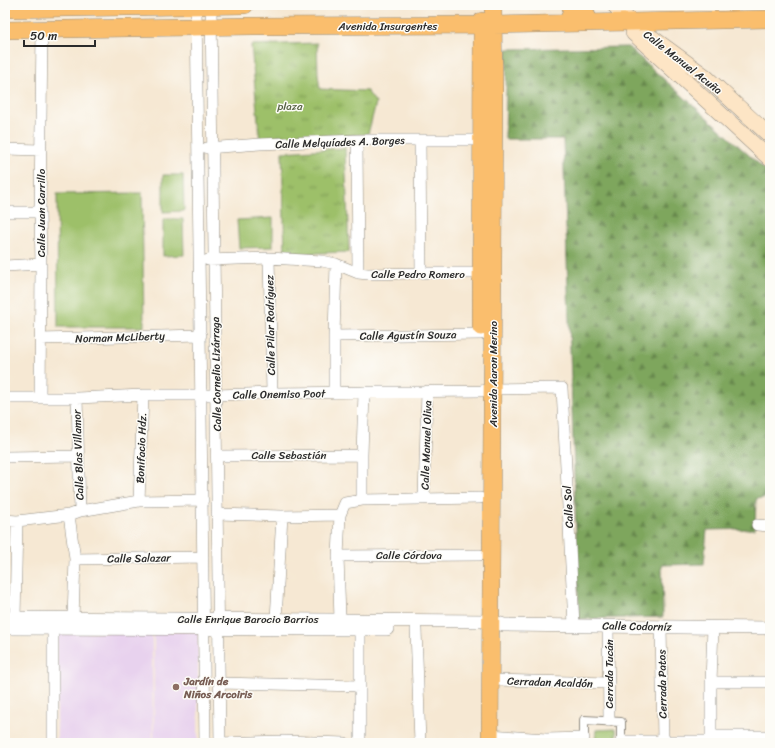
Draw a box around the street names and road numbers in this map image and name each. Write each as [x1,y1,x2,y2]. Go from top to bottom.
street label: Avenida Insurgentes [338,17,438,36]
street label: Calle Manuel Acuña [639,25,727,100]
street label: Calle Melquíades A. Borges [275,131,406,154]
street label: Calle Juan Carrillo [32,168,51,257]
street label: Calle Pedro Romero [371,265,465,284]
street label: Calle Pilar Rodríguez [260,274,281,375]
street label: Calle Cornelio Lizárraga [206,316,227,431]
street label: Avenida Aaron Merino [484,321,503,428]
street label: Calle Agustín Souza [359,325,457,346]
street label: Norman McLiberty [75,326,165,349]
street label: Calle Onemiso Poot [232,384,326,405]
street label: Calle Manuel Oliva [415,399,438,490]
street label: Calle Blas Villamor [67,408,90,501]
street label: Bonifacio Hdz. [131,412,152,484]
street label: Calle Sebastián [251,446,327,465]
street label: Calle Sol [558,484,579,529]
street label: Calle Córdova [376,546,442,565]
street label: Calle Salazar [107,548,172,569]
street label: Calle Enrique Barocio Barrios [178,610,319,629]
street label: Calle Codorníz [602,616,673,637]
street label: Cerrada Tucán [600,639,619,709]
street label: Cerrada Patos [652,648,673,719]
street label: Cerradan Acaldón [507,672,593,693]

